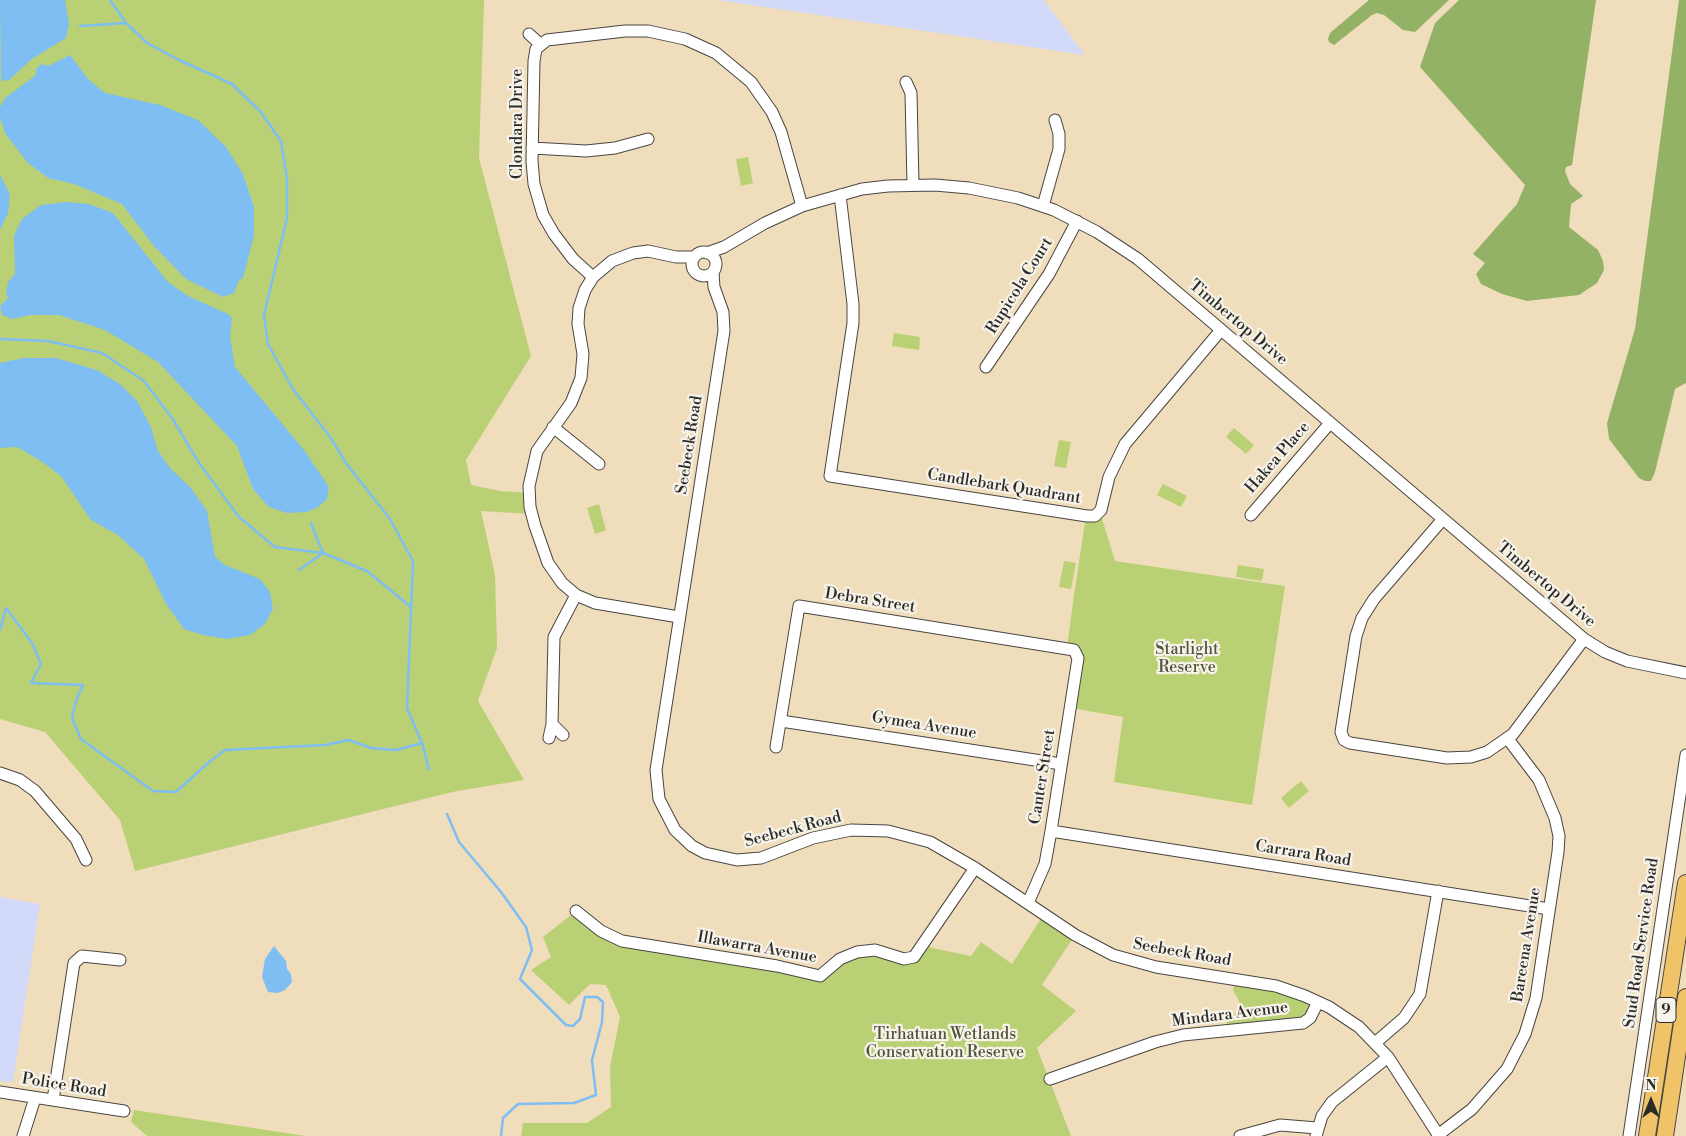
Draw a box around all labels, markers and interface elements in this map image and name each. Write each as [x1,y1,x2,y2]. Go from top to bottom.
street label: Clondara Drive [508,69,528,179]
street label: Rupicola Court [983,234,1057,338]
street label: Timbertop Drive [1185,276,1291,370]
street label: Seebeck Road [673,394,707,496]
street label: Hakea Place [1242,418,1314,498]
street label: Candlebark Quadrant [926,465,1082,509]
street label: Timbertop Drive [1493,538,1599,632]
street label: Debra Street [823,584,917,618]
park label: Starlight Reserve [1155,640,1219,678]
street label: Gymea Avenue [870,708,978,744]
street label: Canter Street [1026,728,1060,826]
street label: Seebeck Road [743,808,843,852]
street label: Carrara Road [1254,837,1352,871]
street label: Stud Road Service Road [1621,857,1663,1029]
street label: Bareena Avenue [1508,886,1546,1004]
street label: Illawarra Avenue [696,928,818,968]
street label: Seebeck Road [1131,935,1233,971]
street label: Mindara Avenue [1171,998,1289,1032]
road number: 9 [1656,998,1676,1022]
park label: Tirhatuan Wetlands Conservation Reserve [866,1025,1024,1063]
street label: Police Road [20,1070,108,1102]
north arrow [1626,1076,1676,1126]
text: N [1645,1077,1657,1095]

